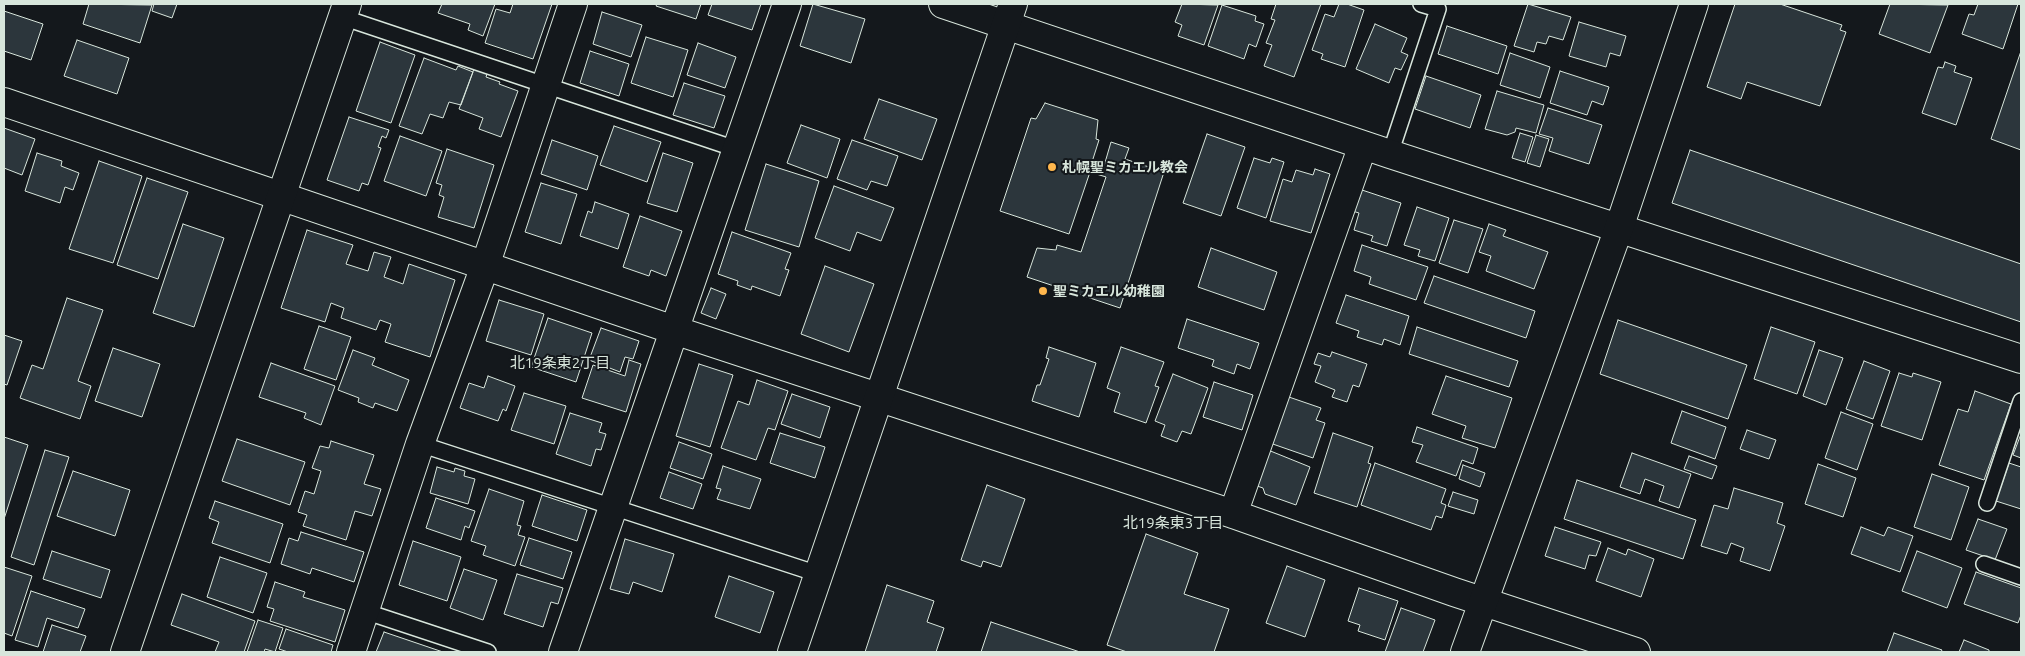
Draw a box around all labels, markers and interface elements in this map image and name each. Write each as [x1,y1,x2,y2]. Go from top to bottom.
place label: 札幌聖ミカエル教会 [1062,159,1188,175]
marker: 札幌聖ミカエル教会 [1046,161,1058,173]
place label: 聖ミカエル幼稚園 [1053,283,1165,299]
marker: 聖ミカエル幼稚園 [1037,285,1049,297]
district label: 北19条東2丁目 [510,354,610,372]
district label: 北19条東3丁目 [1123,514,1223,532]

